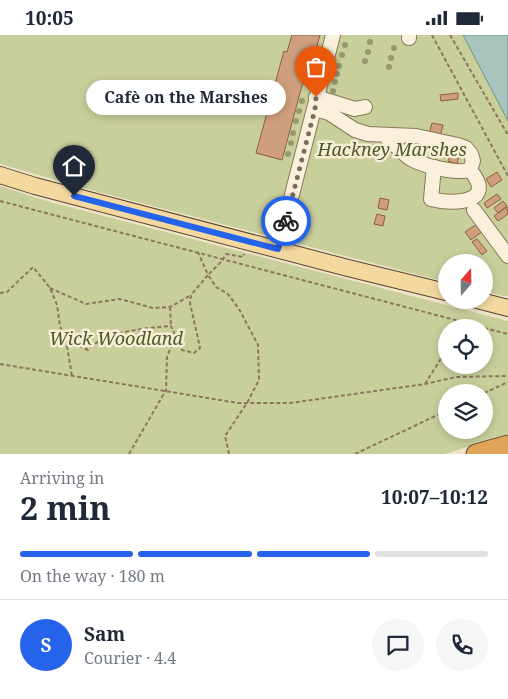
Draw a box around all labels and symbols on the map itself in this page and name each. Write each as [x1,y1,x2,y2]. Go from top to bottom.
pin [295,46,337,97]
callout: Cafè on the Marshes [86,79,286,115]
park label: Hackney Marshes [316,137,467,161]
pin [53,145,95,196]
courier [261,196,311,246]
north arrow [438,254,492,309]
park label: Wick Woodland [49,326,184,350]

